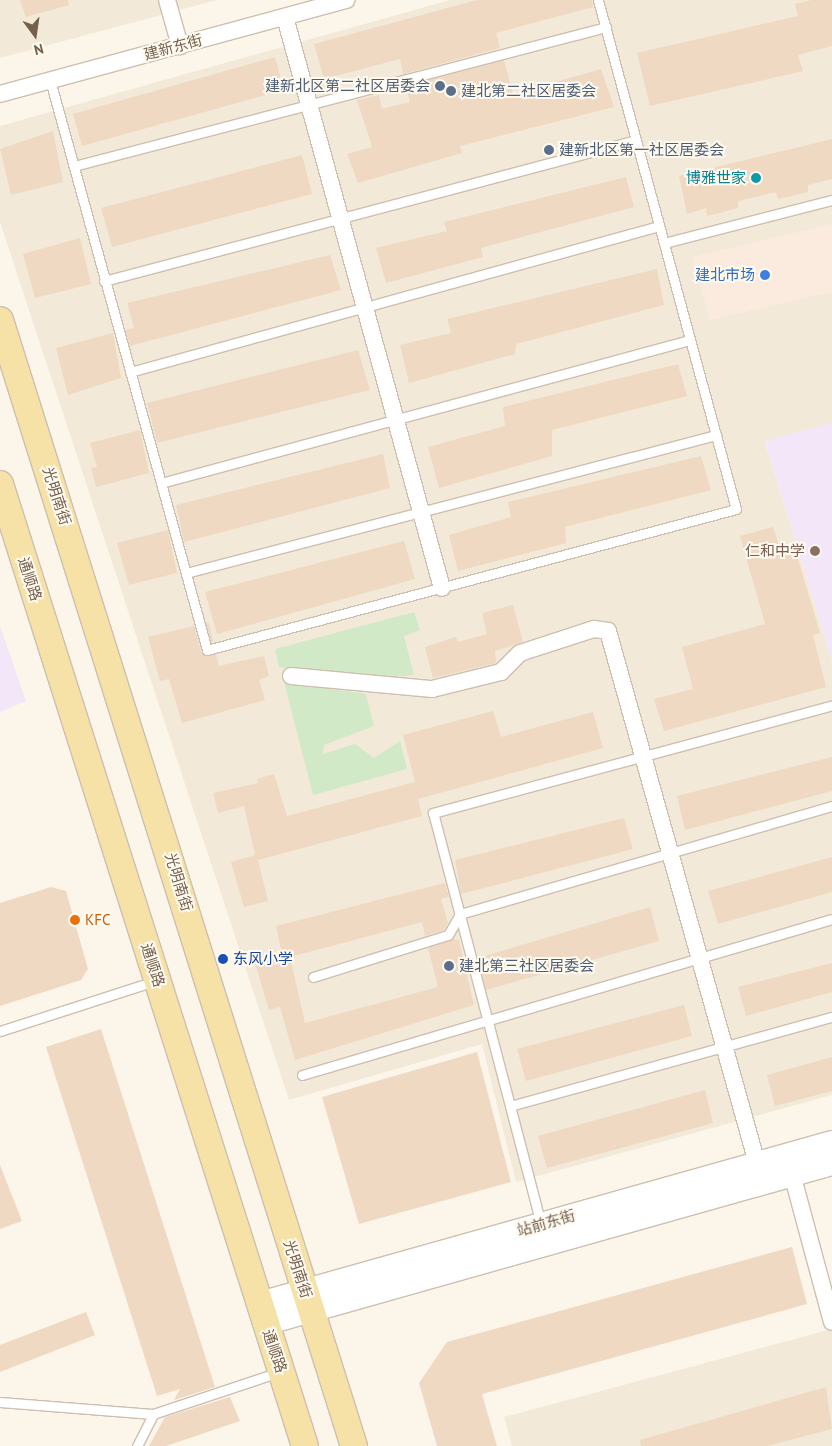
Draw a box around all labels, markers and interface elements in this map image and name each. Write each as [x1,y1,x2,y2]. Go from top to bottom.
north arrow [10,10,60,60]
street label: 建新东街 [142,31,204,63]
text: N [32,40,45,59]
place label: 建新北区第二社区居委会 [265,77,430,95]
marker: 建新北区第二社区居委会 [434,80,446,92]
place label: 建北第二社区居委会 [461,82,596,100]
marker: 建北第二社区居委会 [445,85,457,97]
place label: 建新北区第一社区居委会 [559,141,724,159]
marker: 建新北区第一社区居委会 [543,144,555,156]
place label: 博雅世家 [686,169,746,187]
marker: 博雅世家 [750,172,762,184]
place label: 建北市场 [695,266,755,284]
marker: 建北市场 [759,269,771,281]
street label: 光明南街 [39,465,75,527]
place label: 仁和中学 [745,542,805,560]
marker: 仁和中学 [809,545,821,557]
street label: 通顺路 [14,555,46,603]
street label: 光明南街 [162,851,196,913]
place label: KFC [85,911,110,929]
marker: KFC [69,914,81,926]
street label: 通顺路 [137,941,169,989]
place label: 东风小学 [233,950,293,968]
marker: 东风小学 [217,953,229,965]
place label: 建北第三社区居委会 [459,957,594,975]
marker: 建北第三社区居委会 [443,960,455,972]
street label: 站前东街 [515,1206,577,1240]
street label: 光明南街 [280,1238,316,1300]
street label: 通顺路 [259,1327,291,1375]

